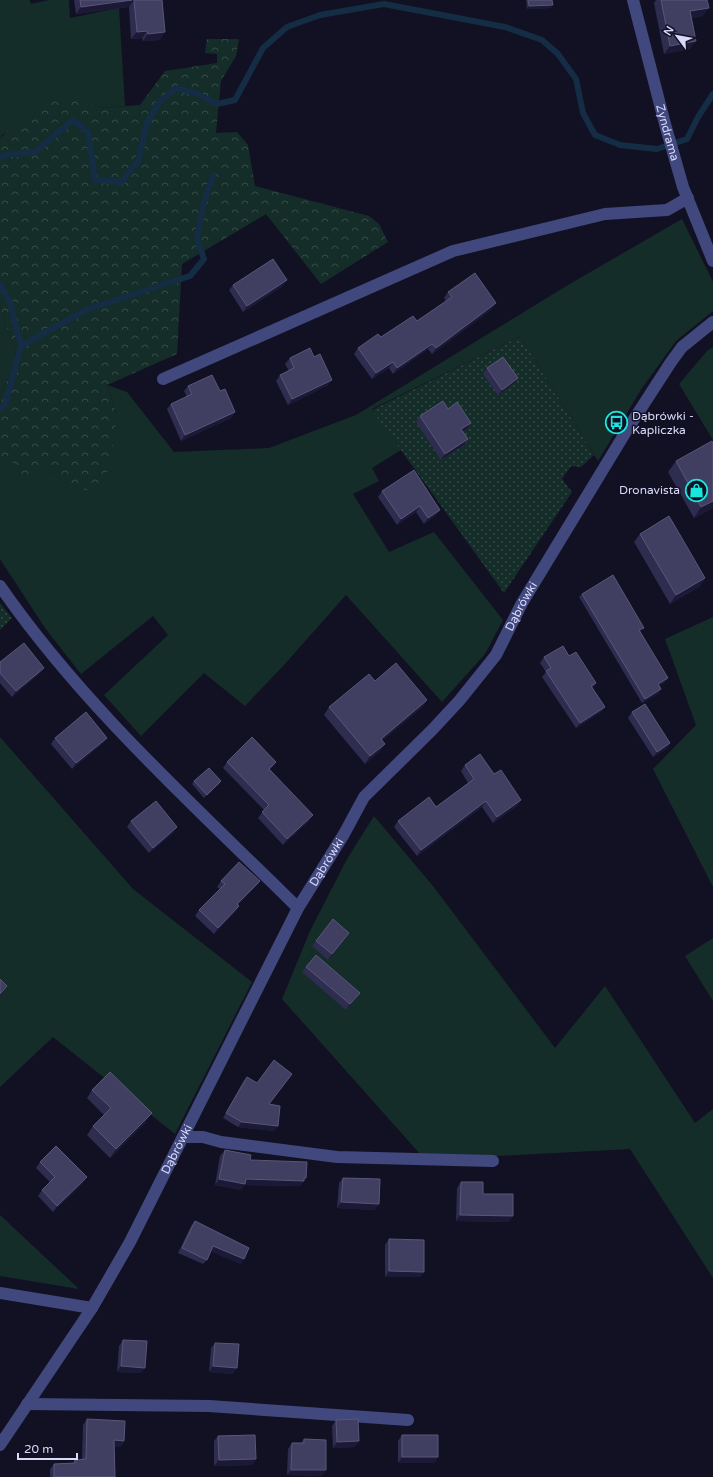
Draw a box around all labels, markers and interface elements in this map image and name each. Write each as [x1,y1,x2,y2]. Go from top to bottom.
north arrow [657,16,697,56]
text: N [661,24,677,38]
street label: Zyndrama [653,103,682,162]
place label: Dąbrówki - Kapliczka [632,409,694,437]
bus stop icon: Dąbrówki - Kapliczka [604,410,630,436]
shop icon: Dronavista [683,477,709,503]
place label: Dronavista [619,483,680,497]
street label: Dąbrówki [502,579,540,633]
street label: Dąbrówki [306,836,347,889]
street label: Dąbrówki [158,1122,195,1176]
scale bar [18,1435,77,1461]
text: 20 m [24,1442,53,1456]

